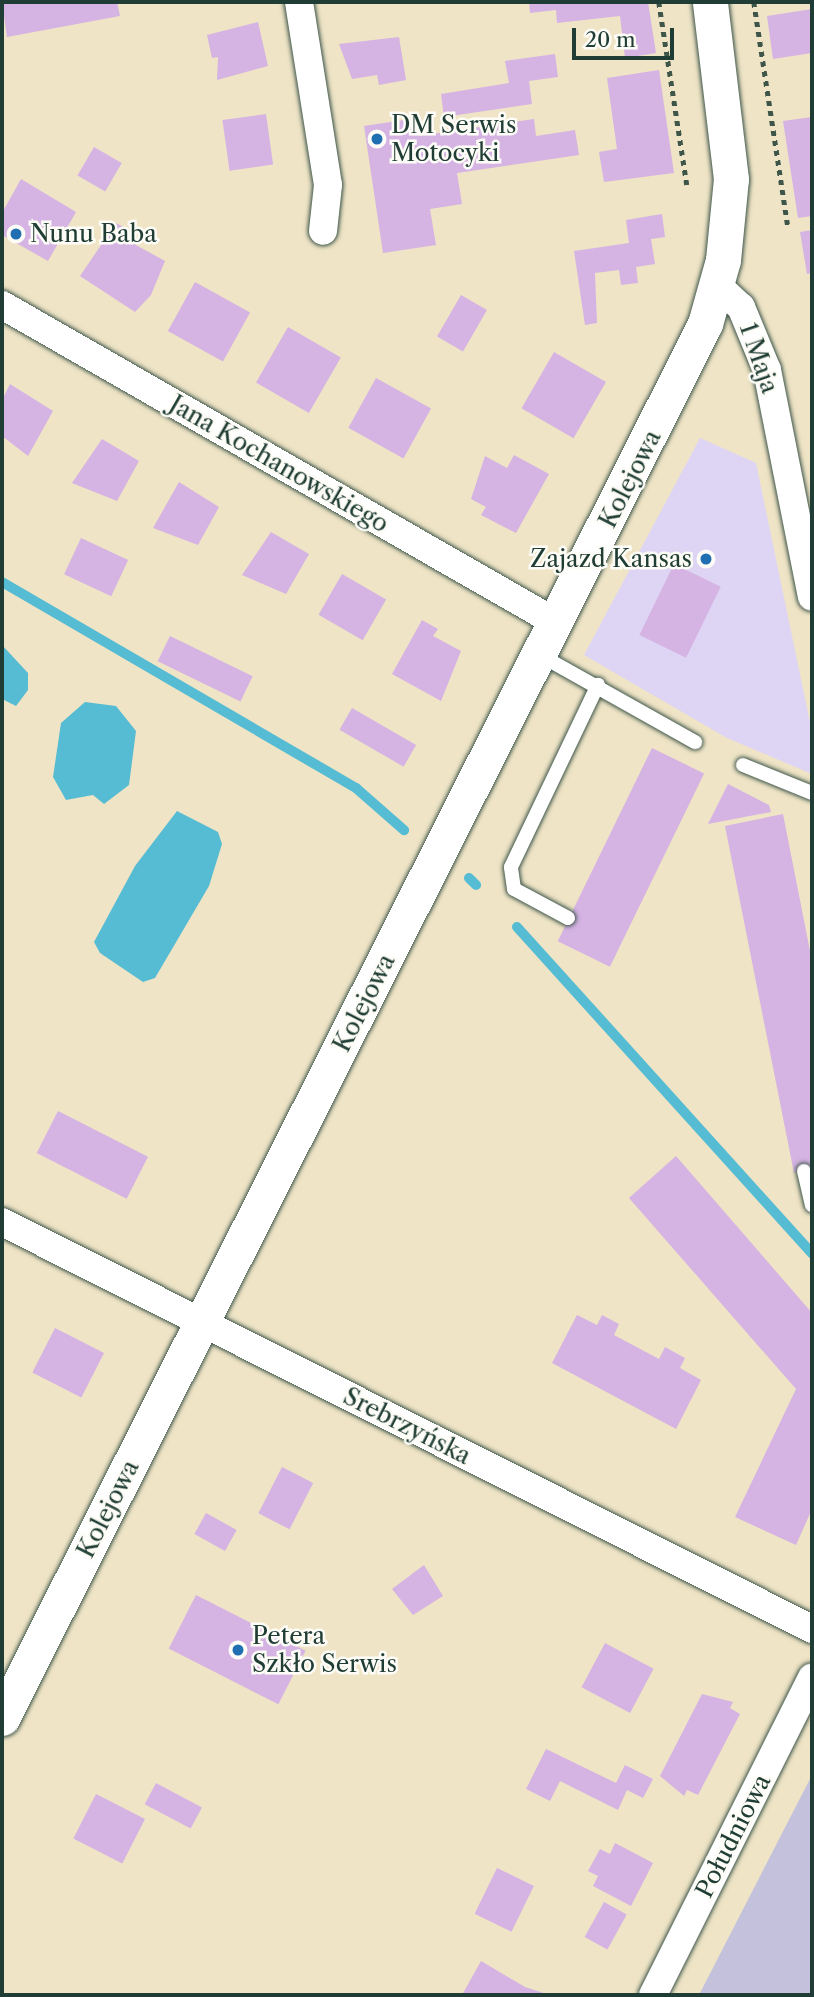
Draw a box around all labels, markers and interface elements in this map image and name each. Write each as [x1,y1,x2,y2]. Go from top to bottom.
scale bar [576,14,678,58]
text: 20 m [585,27,636,52]
place label: DM Serwis Motocyki [391,111,516,167]
marker: DM Serwis Motocyki [369,131,385,147]
place label: Nunu Baba [30,220,157,248]
marker: Nunu Baba [8,226,24,242]
street label: 1 Maja [734,319,784,397]
street label: Jana Kochanowskiego [164,389,394,539]
street label: Kolejowa [593,425,667,533]
place label: Zajazd Kansas [530,545,692,573]
marker: Zajazd Kansas [698,551,714,567]
street label: Kolejowa [327,949,401,1057]
street label: Srebrzyńska [338,1382,476,1470]
street label: Kolejowa [71,1455,145,1563]
place label: Petera Szkło Serwis [252,1622,397,1678]
marker: Petera Szkło Serwis [230,1642,246,1658]
street label: Południowa [690,1769,776,1903]

